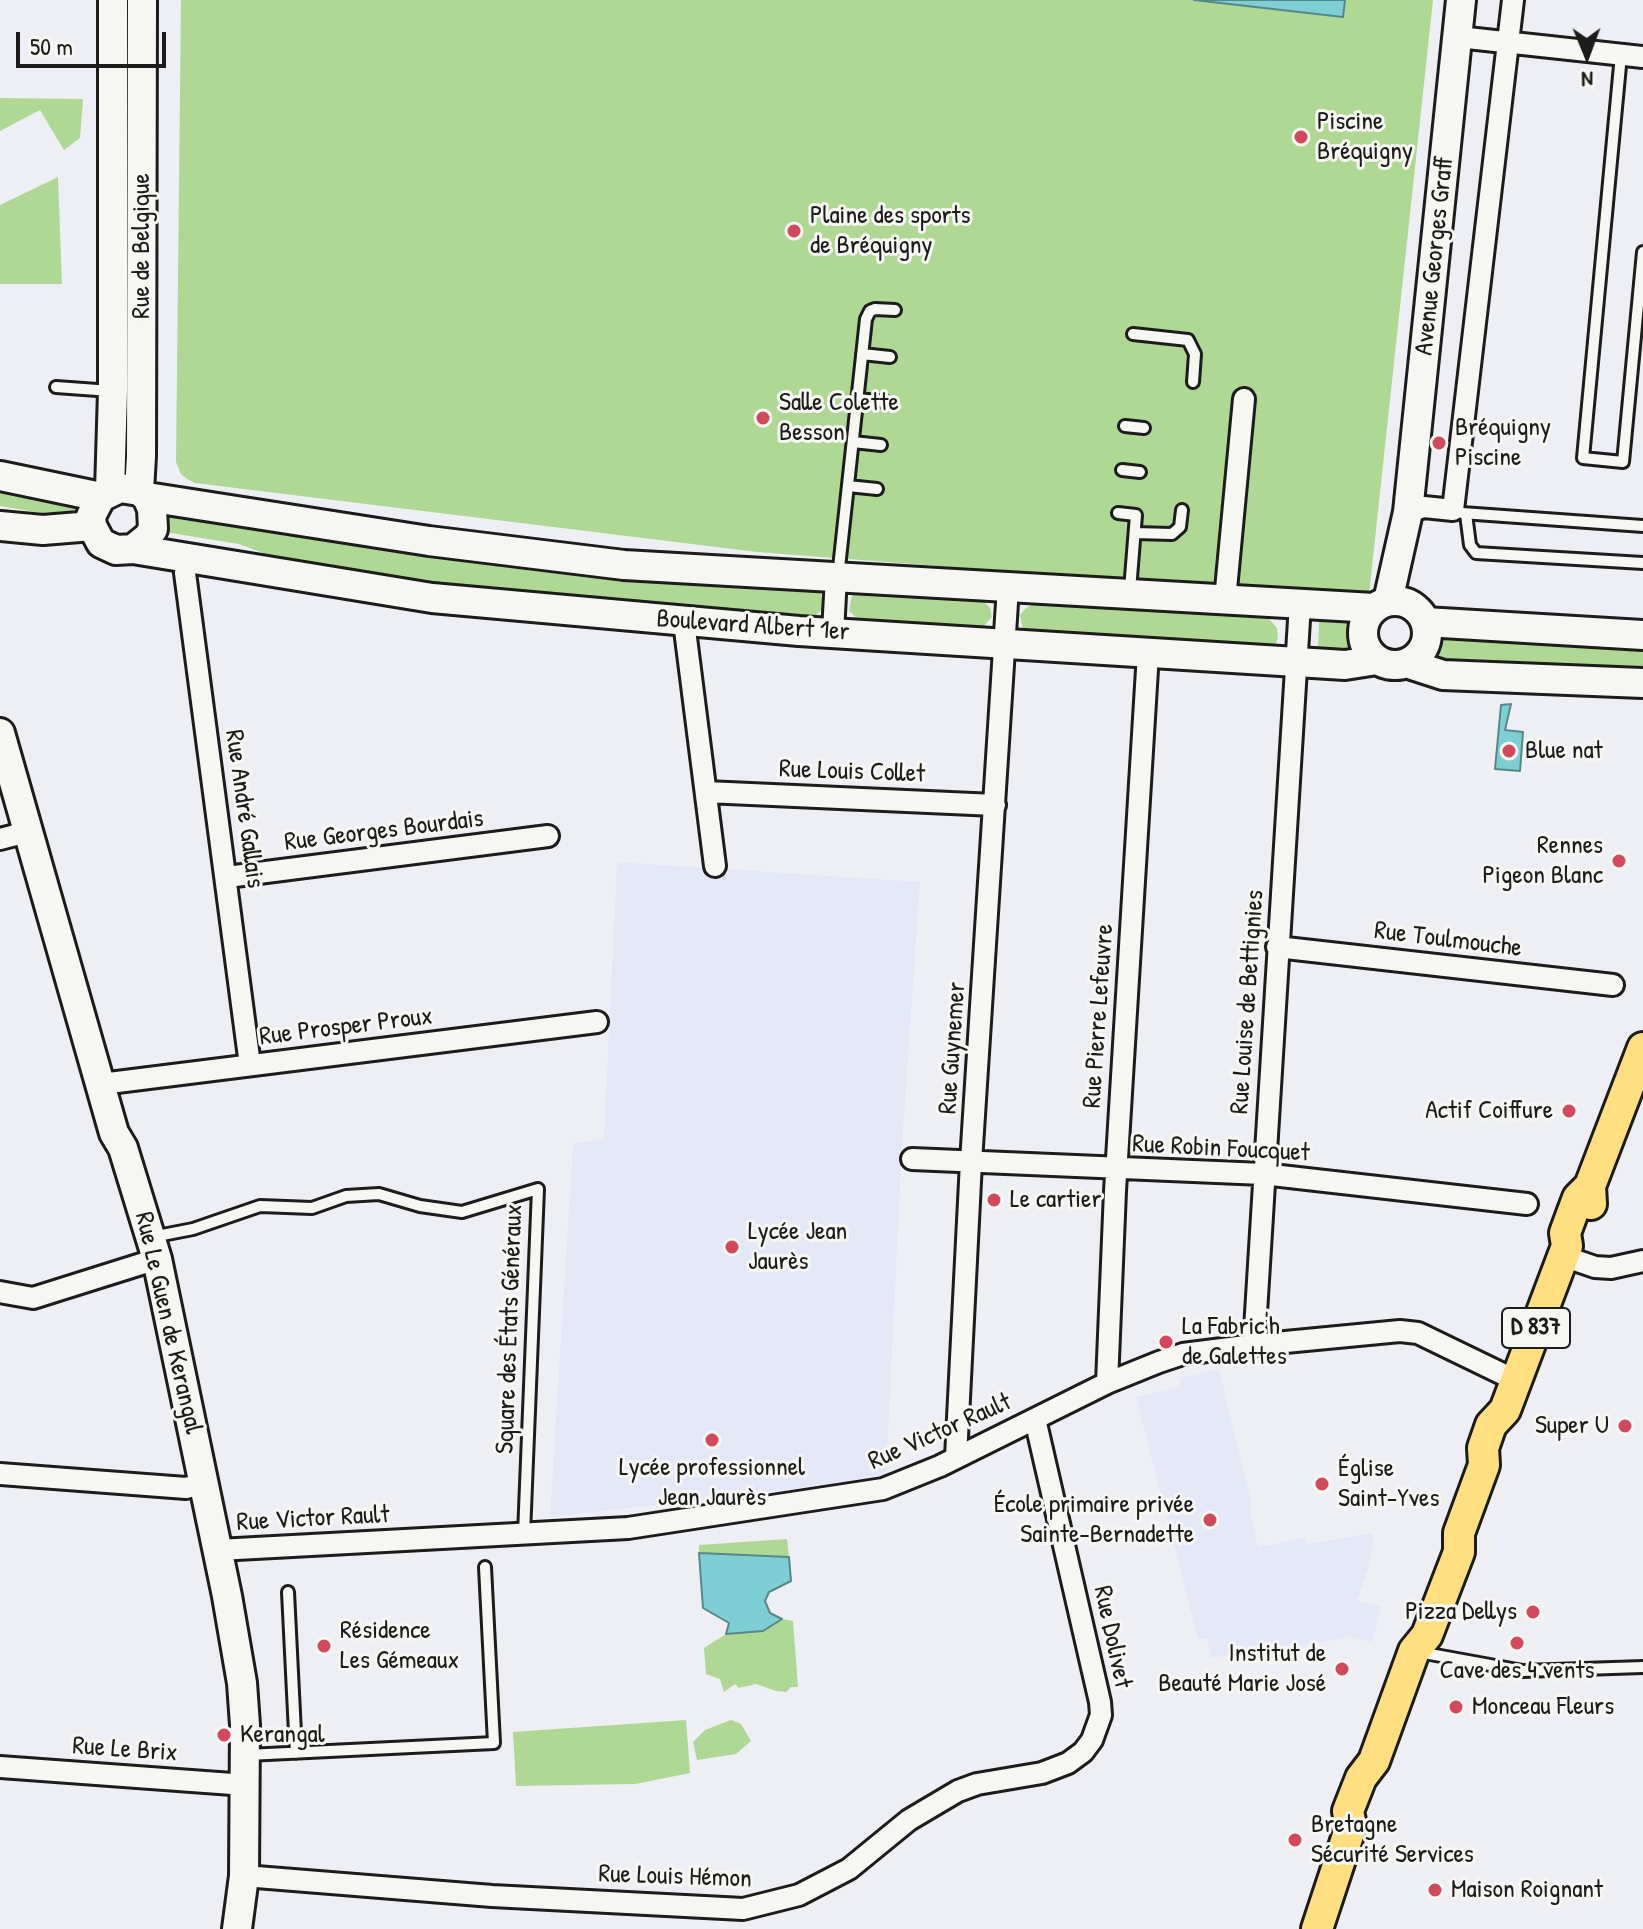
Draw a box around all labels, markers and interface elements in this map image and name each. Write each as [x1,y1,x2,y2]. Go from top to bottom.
scale bar [20,16,170,66]
north arrow [1547,16,1627,96]
text: 50 m [30,30,73,62]
text: N [1581,65,1594,95]
place label: Piscine Bréquigny [1317,106,1413,168]
marker: Piscine Bréquigny [1292,128,1310,146]
street label: Avenue Georges Graff [1409,155,1461,357]
street label: Rue de Belgique [126,173,158,319]
place label: Plaine des sports de Bréquigny [810,200,971,262]
marker: Plaine des sports de Bréquigny [785,222,803,240]
place label: Salle Colette Besson [779,387,899,448]
marker: Salle Colette Besson [754,409,772,427]
place label: Bréquigny Piscine [1455,412,1551,474]
marker: Bréquigny Piscine [1430,434,1448,452]
street label: Boulevard Albert 1er [655,604,851,648]
street label: Rue André Gallais [217,728,271,890]
place label: Blue nat [1525,735,1603,767]
marker: Blue nat [1500,742,1518,760]
street label: Rue Louis Collet [778,754,926,790]
street label: Rue Georges Bourdais [283,803,485,859]
place label: Rennes Pigeon Blanc [1482,830,1603,892]
marker: Rennes Pigeon Blanc [1610,852,1628,870]
street label: Rue Louise de Bettignies [1225,889,1271,1115]
street label: Rue Toulmouche [1372,915,1524,965]
street label: Rue Pierre Lefeuvre [1077,923,1121,1109]
street label: Rue Guynemer [933,981,973,1115]
street label: Rue Prosper Proux [258,1001,434,1053]
place label: Actif Coiffure [1425,1095,1553,1127]
marker: Actif Coiffure [1560,1102,1578,1120]
street label: Rue Robin Foucquet [1132,1129,1310,1169]
place label: Le cartier [1010,1184,1101,1216]
marker: Le cartier [985,1191,1003,1209]
street label: Square des États Généraux [490,1203,530,1455]
street label: Rue Le Guen de Kerangal [127,1209,209,1437]
place label: Lycée Jean Jaurès [748,1216,847,1278]
marker: Lycée Jean Jaurès [723,1238,741,1256]
road number: D 837 [1502,1308,1570,1348]
place label: La Fabric'h de Galettes [1182,1311,1287,1372]
marker: La Fabric'h de Galettes [1157,1333,1175,1351]
street label: Rue Victor Rault [864,1387,1016,1477]
place label: Super U [1535,1410,1609,1442]
marker: Super U [1616,1417,1634,1435]
marker: Lycée professionnel Jean Jaurès [703,1431,721,1449]
place label: Lycée professionnel Jean Jaurès [619,1452,805,1514]
place label: Église Saint-Yves [1338,1453,1439,1514]
marker: Église Saint-Yves [1313,1475,1331,1493]
place label: École primaire privée Sainte-Bernadette [994,1489,1194,1550]
street label: Rue Victor Rault [236,1499,390,1539]
marker: École primaire privée Sainte-Bernadette [1201,1511,1219,1529]
street label: Rue Dolivet [1086,1583,1138,1691]
place label: Pizza Dellys [1405,1596,1517,1628]
marker: Pizza Dellys [1524,1603,1542,1621]
place label: Résidence Les Gémeaux [340,1615,459,1676]
marker: Cave des 4 vents [1508,1634,1526,1652]
marker: Résidence Les Gémeaux [315,1637,333,1655]
place label: Institut de Beauté Marie José [1158,1638,1326,1700]
place label: Cave des 4 vents [1440,1655,1594,1687]
marker: Institut de Beauté Marie José [1333,1660,1351,1678]
place label: Monceau Fleurs [1472,1691,1614,1723]
marker: Monceau Fleurs [1447,1698,1465,1716]
place label: Kerangal [240,1719,325,1751]
marker: Kerangal [215,1726,233,1744]
street label: Rue Le Brix [71,1731,179,1769]
place label: Bretagne Sécurité Services [1311,1809,1474,1870]
marker: Bretagne Sécurité Services [1286,1831,1304,1849]
street label: Rue Louis Hémon [598,1859,752,1895]
place label: Maison Roignant [1451,1874,1603,1906]
marker: Maison Roignant [1426,1881,1444,1899]

